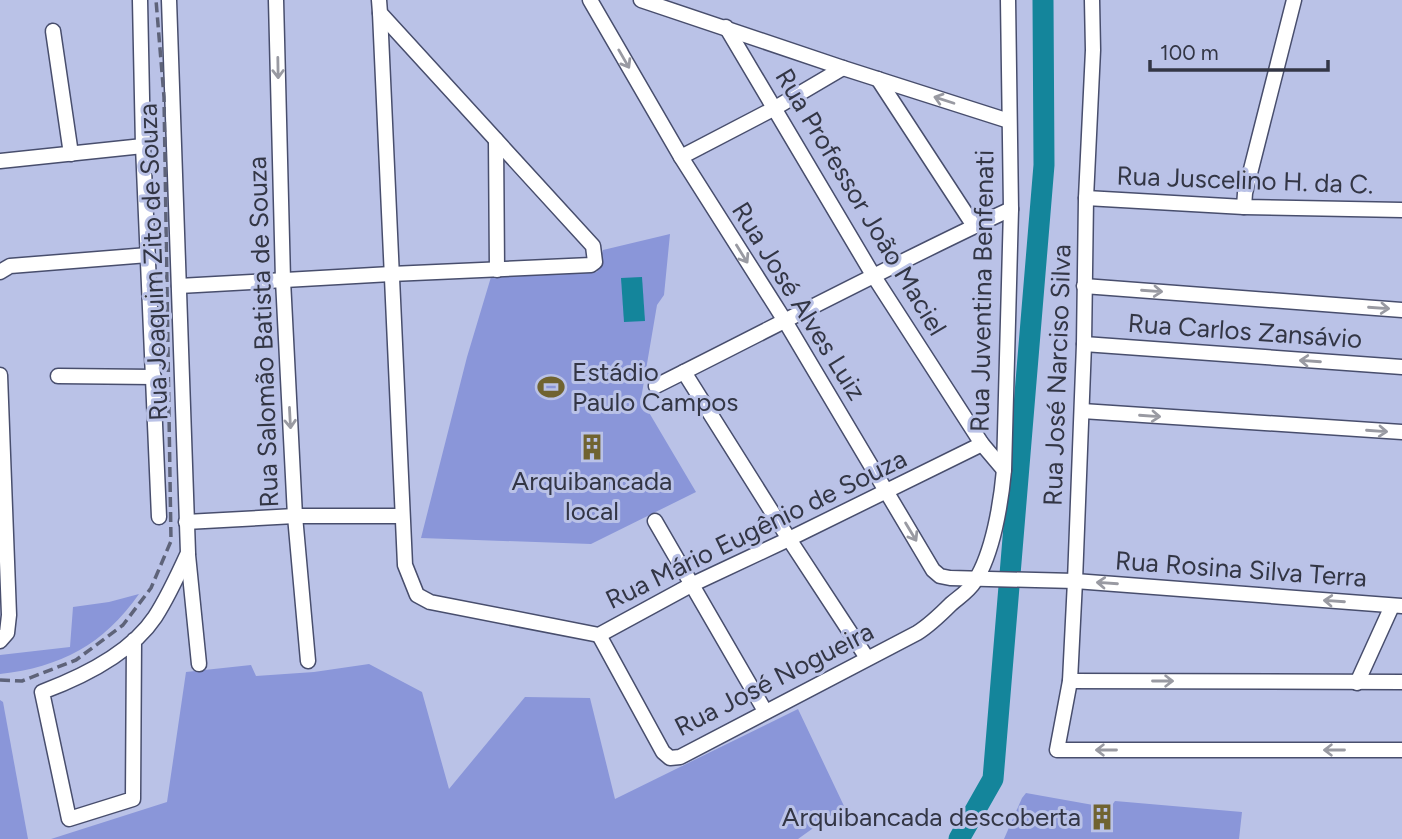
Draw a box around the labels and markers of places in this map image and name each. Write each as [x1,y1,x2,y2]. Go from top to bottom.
place label: Estádio Paulo Campos [572,356,738,418]
sports icon: Estádio Paulo Campos [536,372,566,402]
building icon: Arquibancada local [577,432,607,462]
place label: Arquibancada local [512,465,672,527]
place label: Arquibancada descoberta [782,801,1081,833]
building icon: Arquibancada descoberta [1087,802,1117,832]

